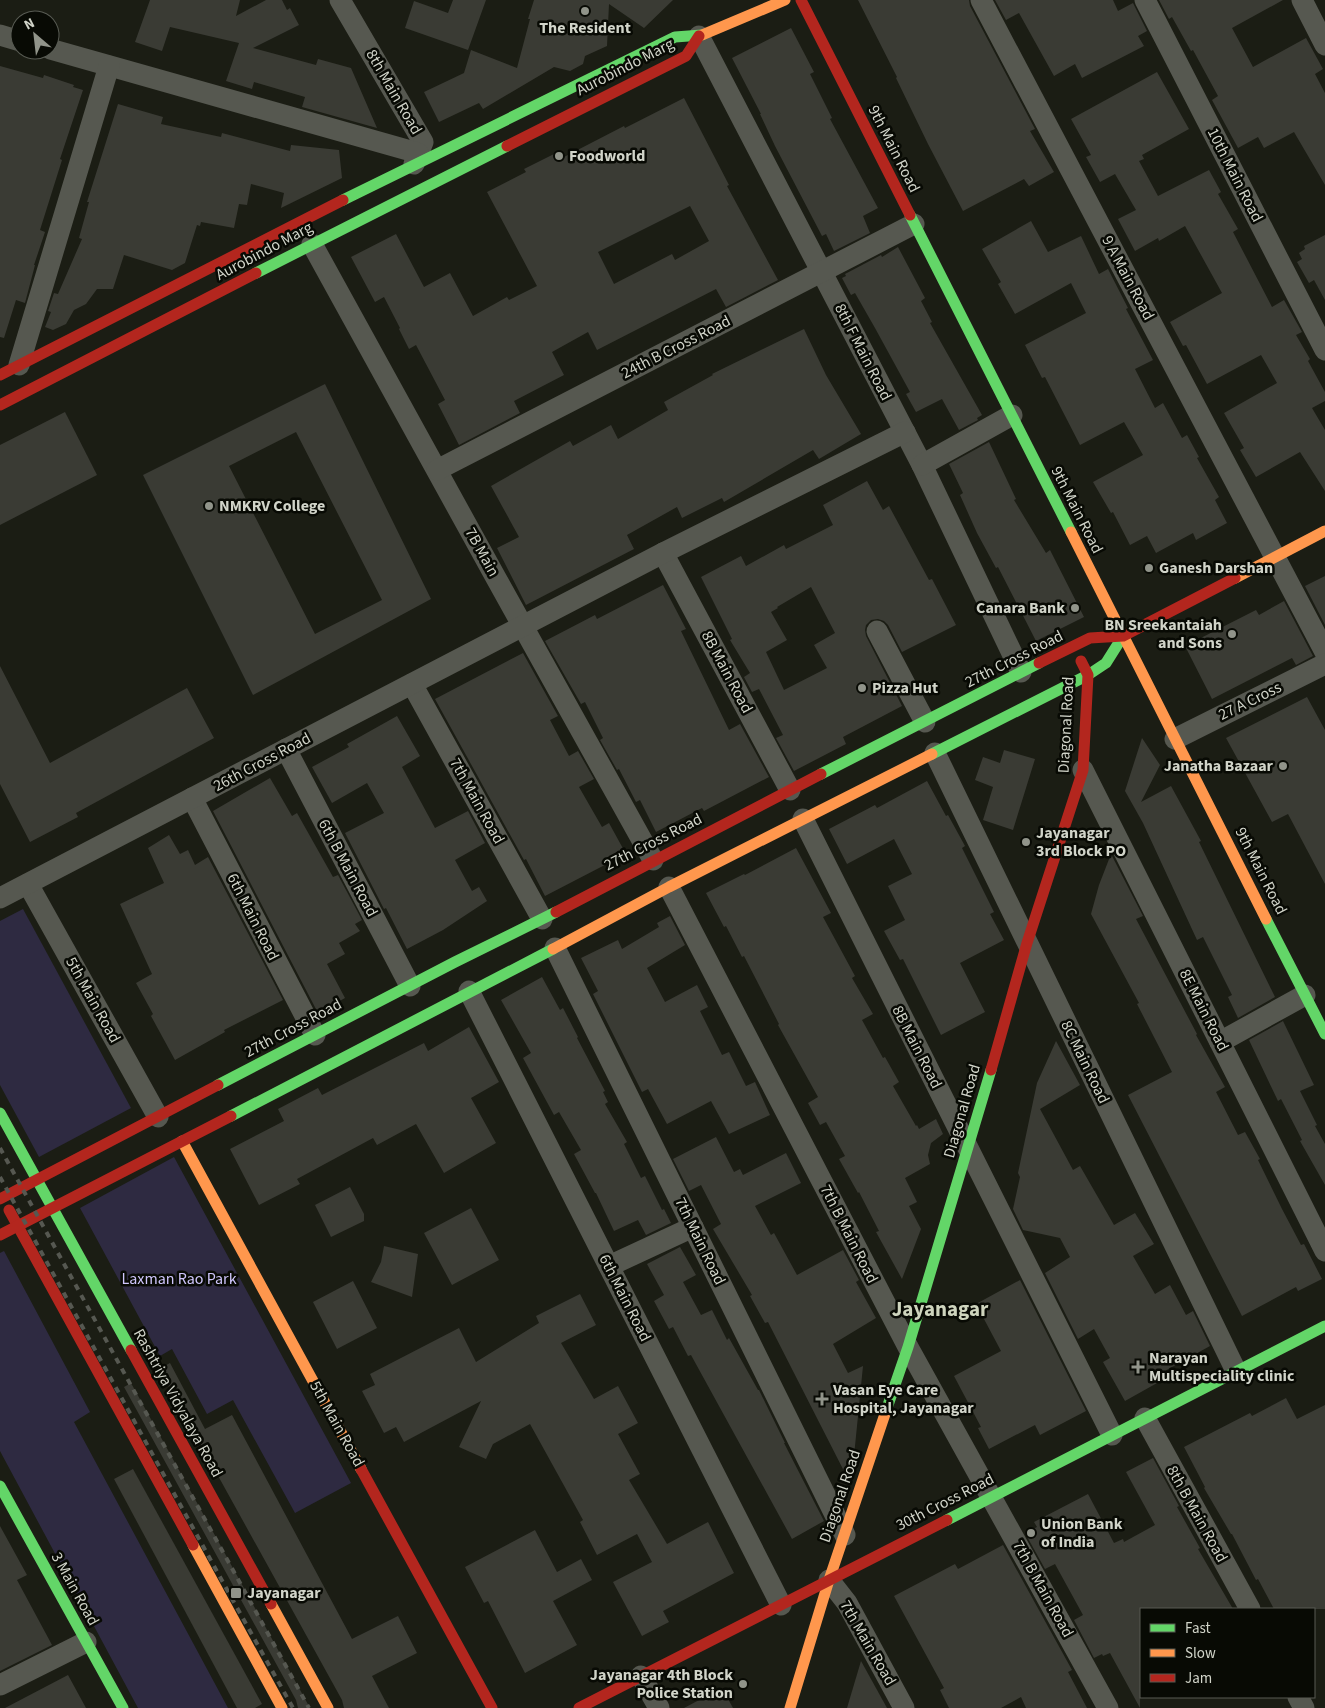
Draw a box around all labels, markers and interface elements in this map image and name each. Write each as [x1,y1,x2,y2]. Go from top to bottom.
marker: The Resident [579,5,591,17]
north arrow [10,10,60,60]
text: N [21,13,38,35]
place label: The Resident [539,17,631,39]
street label: Aurobindo Marg [572,33,678,101]
street label: 8th Main Road [361,45,427,139]
street label: 9th Main Road [863,102,925,196]
street label: 10th Main Road [1202,124,1268,226]
place label: Foodworld [569,145,645,167]
marker: Foodworld [553,150,565,162]
street label: Aurobindo Marg [212,216,316,286]
street label: 9 A Main Road [1096,232,1160,324]
street label: 8th F Main Road [829,300,897,404]
street label: 24th B Cross Road [618,310,734,384]
street label: 9th Main Road [1046,463,1108,557]
place label: NMKRV College [219,495,325,517]
marker: NMKRV College [203,500,215,512]
street label: 7B Main [460,524,504,580]
place label: Ganesh Darshan [1159,557,1273,579]
marker: Ganesh Darshan [1143,562,1155,574]
place label: Canara Bank [976,597,1065,619]
marker: Canara Bank [1069,602,1081,614]
place label: BN Sreekantaiah and Sons [1104,614,1222,654]
street label: 27th Cross Road [961,625,1067,693]
street label: 8B Main Road [696,627,758,717]
marker: BN Sreekantaiah and Sons [1226,628,1238,640]
street label: Diagonal Road [1052,676,1080,774]
street label: 27 A Cross [1215,676,1285,726]
place label: Pizza Hut [872,677,938,699]
marker: Pizza Hut [856,682,868,694]
street label: 26th Cross Road [209,727,315,797]
street label: 7th Main Road [444,754,510,848]
place label: Janatha Bazaar [1164,755,1274,777]
marker: Janatha Bazaar [1277,760,1289,772]
street label: 27th Cross Road [600,808,706,876]
street label: 6th B Main Road [313,815,383,921]
place label: Jayanagar 3rd Block PO [1036,822,1126,862]
street label: 9th Main Road [1230,824,1292,918]
marker: Jayanagar 3rd Block PO [1020,836,1032,848]
street label: 6th Main Road [222,870,284,964]
street label: 5th Main Road [60,953,126,1047]
street label: 8E Main Road [1174,965,1234,1055]
street label: 27th Cross Road [240,993,346,1063]
street label: 8B Main Road [887,1002,947,1092]
street label: 8C Main Road [1055,1017,1115,1107]
street label: Diagonal Road [938,1061,986,1161]
street label: 7th B Main Road [815,1181,883,1287]
street label: 7th Main Road [669,1193,731,1289]
street label: 6th Main Road [594,1251,656,1345]
park label: Laxman Rao Park [121,1268,237,1290]
district label: Jayanagar [892,1294,989,1324]
street label: Rashtriya Vidyalaya Road [128,1325,228,1481]
place label: Narayan Multispeciality clinic [1149,1347,1295,1387]
marker: Narayan Multispeciality clinic [1131,1360,1145,1374]
street label: 5th Main Road [304,1377,370,1471]
place label: Vasan Eye Care Hospital, Jayanagar [832,1379,974,1419]
marker: Vasan Eye Care Hospital, Jayanagar [815,1392,829,1406]
street label: Diagonal Road [814,1447,866,1545]
street label: 8th B Main Road [1161,1462,1233,1566]
street label: 30th Cross Road [892,1468,998,1536]
place label: Union Bank of India [1041,1513,1123,1553]
marker: Union Bank of India [1025,1527,1037,1539]
street label: 7th B Main Road [1007,1537,1079,1641]
street label: 3 Main Road [46,1548,104,1630]
place label: Jayanagar [247,1582,321,1604]
marker: Jayanagar [229,1586,243,1600]
street label: 7th Main Road [835,1596,901,1690]
legend [1140,1608,1315,1698]
text: Fast [1185,1618,1211,1639]
text: Slow [1185,1643,1216,1664]
place label: Jayanagar 4th Block Police Station [590,1664,733,1704]
text: Jam [1185,1668,1212,1689]
marker: Jayanagar 4th Block Police Station [737,1678,749,1690]

